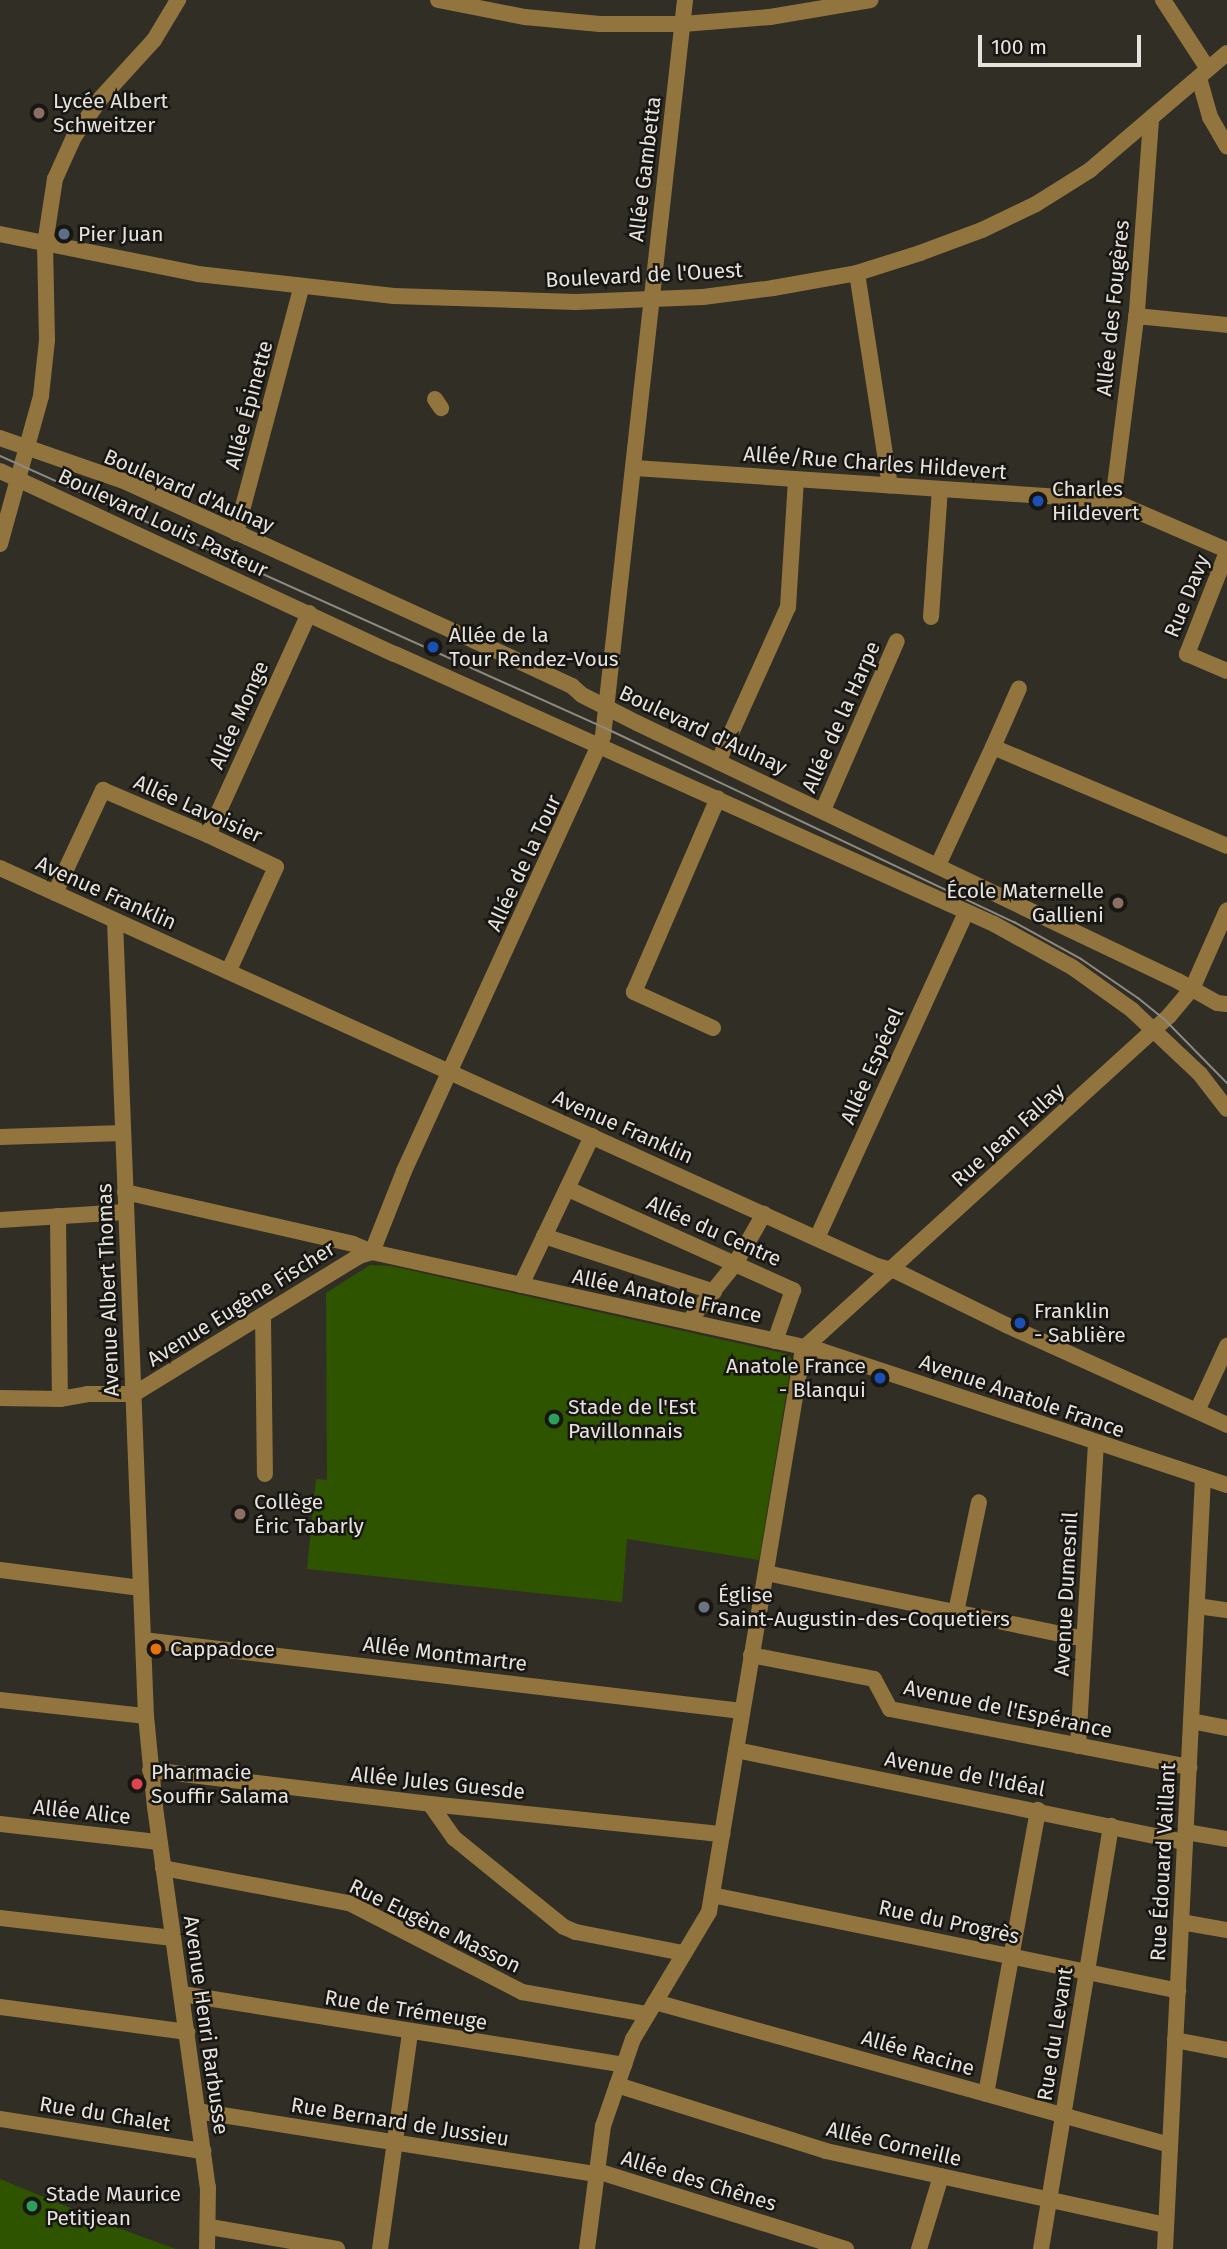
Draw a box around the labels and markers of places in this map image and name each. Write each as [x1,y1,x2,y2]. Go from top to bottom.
place label: Lycée Albert Schweitzer [53,88,168,138]
marker: Lycée Albert Schweitzer [31,105,47,121]
place label: Pier Juan [78,221,164,247]
marker: Pier Juan [56,226,72,242]
place label: Charles Hildevert [1052,476,1140,526]
marker: Charles Hildevert [1030,493,1046,509]
place label: Allée de la Tour Rendez-Vous [449,622,619,672]
marker: Allée de la Tour Rendez-Vous [423,637,443,657]
place label: École Maternelle Gallieni [946,878,1104,928]
marker: École Maternelle Gallieni [1110,895,1126,911]
place label: Franklin - Sablière [1034,1298,1126,1348]
marker: Franklin - Sablière [1012,1315,1028,1331]
place label: Anatole France - Blanqui [726,1353,866,1403]
marker: Anatole France - Blanqui [872,1370,888,1386]
place label: Stade de l'Est Pavillonnais [568,1394,696,1444]
marker: Stade de l'Est Pavillonnais [546,1411,562,1427]
place label: Collège Éric Tabarly [254,1489,364,1539]
marker: Collège Éric Tabarly [232,1506,248,1522]
place label: Église Saint-Augustin-des-Coquetiers [718,1582,1010,1632]
marker: Église Saint-Augustin-des-Coquetiers [696,1599,712,1615]
place label: Cappadoce [170,1636,275,1662]
marker: Cappadoce [148,1641,164,1657]
place label: Pharmacie Souffir Salama [151,1759,289,1809]
marker: Pharmacie Souffir Salama [129,1776,145,1792]
place label: Stade Maurice Petitjean [46,2181,181,2231]
marker: Stade Maurice Petitjean [24,2198,40,2214]

